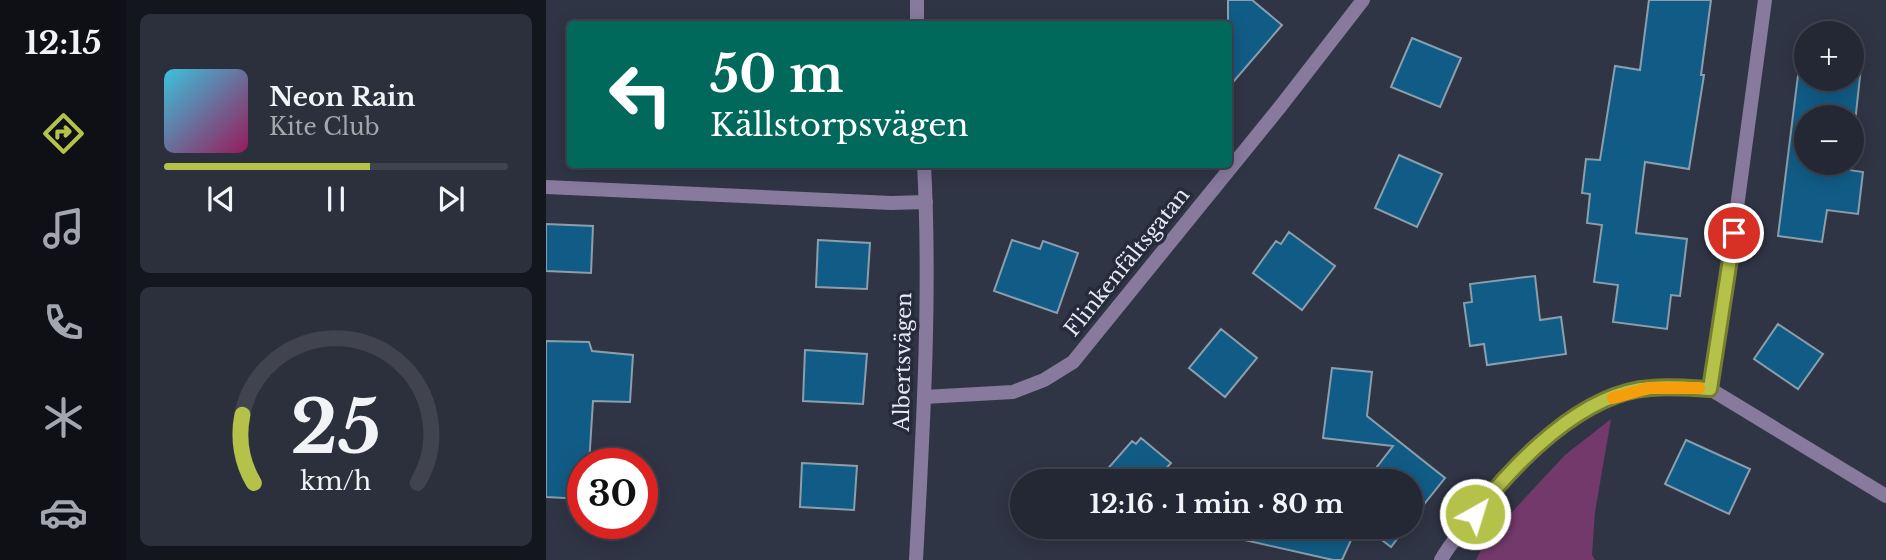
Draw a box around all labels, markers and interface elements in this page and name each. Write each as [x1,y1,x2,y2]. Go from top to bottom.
map controls [1794,21,1864,175]
button: + [1794,21,1864,91]
text: 12:15 [25,23,101,63]
text: 50 m [710,44,843,105]
icon: left [595,49,686,140]
text: Neon Rain [269,81,415,113]
text: Källstorpsvägen [710,105,969,145]
button: − [1794,105,1864,175]
icon: directions [39,109,88,158]
text: Kite Club [269,113,380,141]
icon: previous [202,180,240,218]
icon: pause [317,180,355,218]
icon: next [432,180,470,218]
street label: Flinkenfältsgatan [1059,182,1195,342]
pin [1704,203,1764,263]
icon: music [39,204,88,253]
icon: arrive [1715,214,1753,252]
street label: Albertsvägen [889,292,917,433]
icon: phone [39,298,88,347]
text: 25 [291,382,381,473]
icon: climate [39,393,88,442]
speed limit sign: 30 [567,448,658,539]
text: km/h [301,465,371,496]
position arrow [1438,477,1512,551]
icon: car [39,488,88,537]
text: 12:16 · 1 min · 80 m [1090,488,1343,520]

